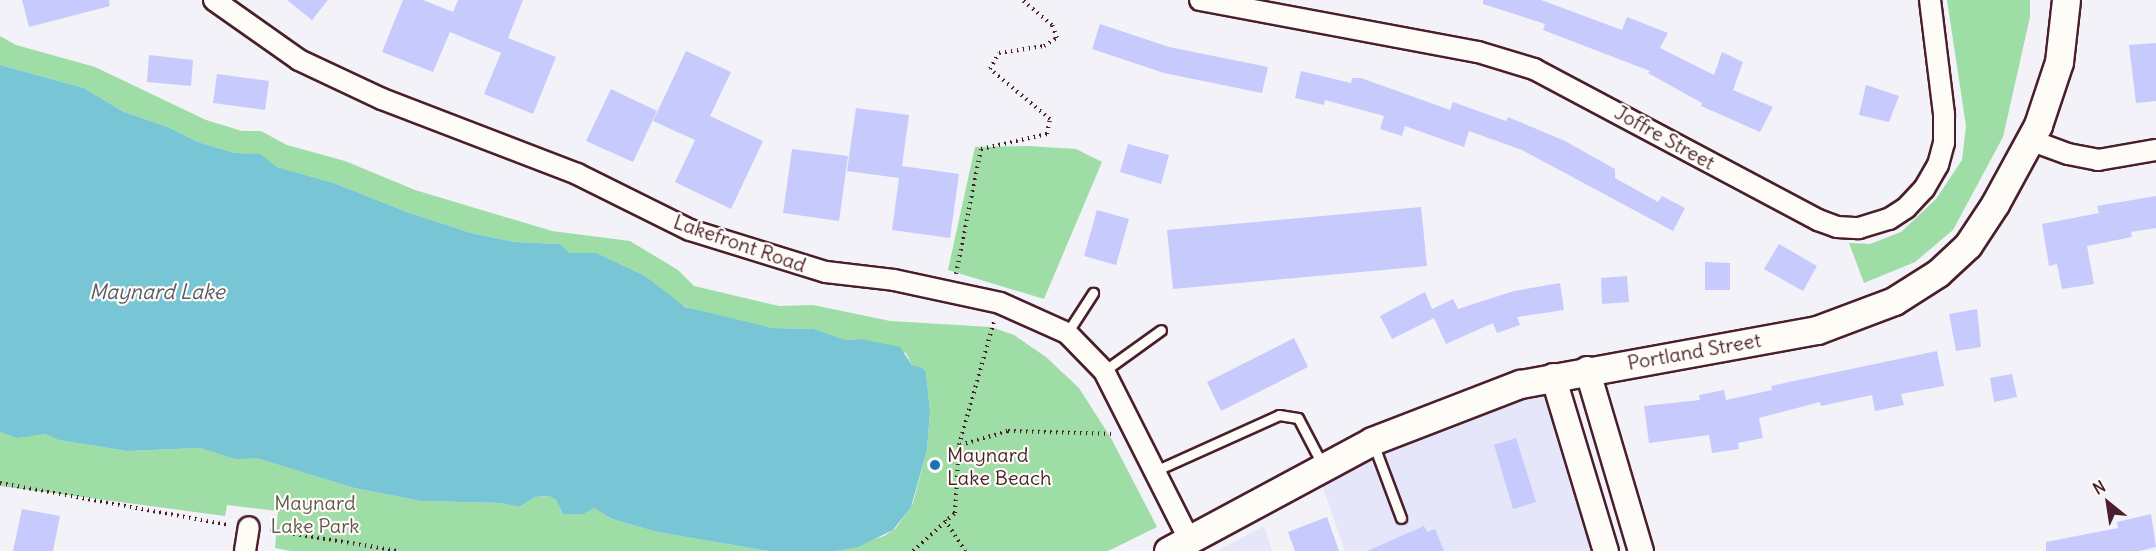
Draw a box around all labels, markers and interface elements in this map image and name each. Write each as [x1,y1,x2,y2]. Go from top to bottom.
street label: Joffre Street [1611,100,1719,174]
street label: Lakefront Road [671,209,809,277]
water label: Maynard Lake [89,279,225,305]
street label: Portland Street [1625,327,1763,375]
place label: Maynard Lake Beach [947,442,1052,489]
marker: Maynard Lake Beach [928,458,942,472]
north arrow [2078,473,2138,533]
text: N [2089,476,2109,499]
park label: Maynard Lake Park [270,491,360,538]

